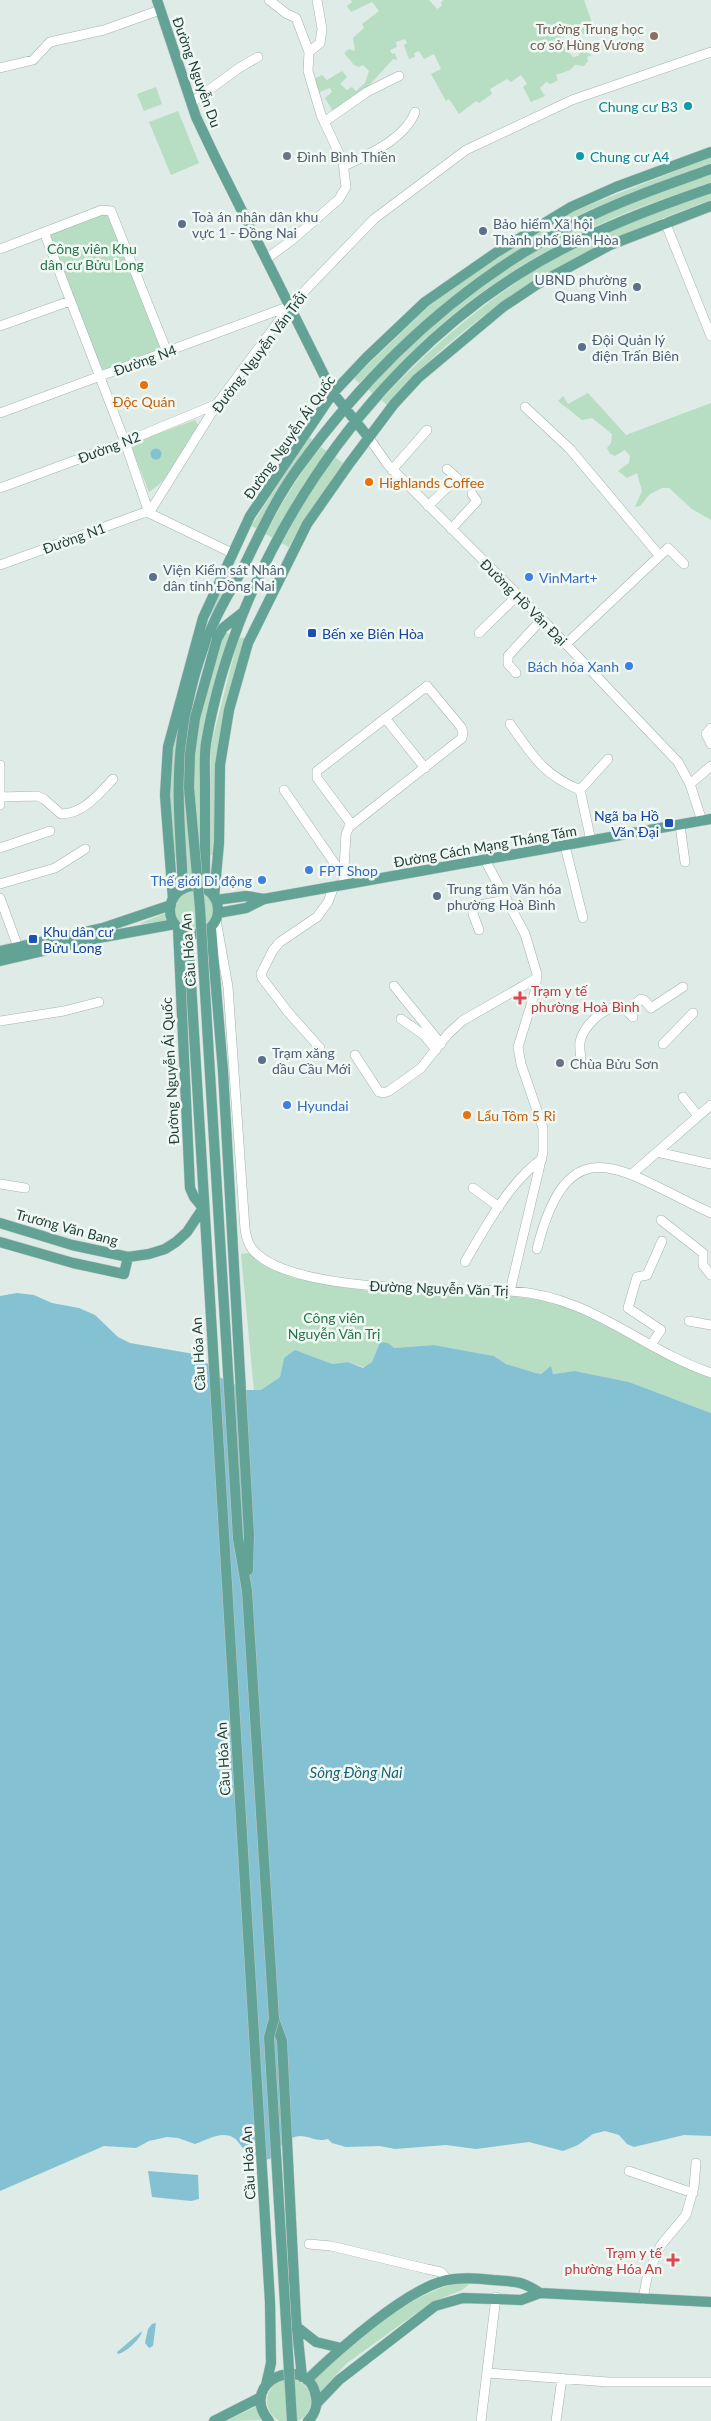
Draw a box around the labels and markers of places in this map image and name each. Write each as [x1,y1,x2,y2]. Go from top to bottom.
place label: Trường Trung học cơ sở Hùng Vương [530,20,644,53]
marker: Trường Trung học cơ sở Hùng Vương [648,30,660,42]
place label: Chung cư B3 [598,98,678,115]
marker: Chung cư B3 [682,100,694,112]
place label: Đình Bình Thiền [297,148,396,165]
place label: Chung cư A4 [590,148,670,165]
marker: Đình Bình Thiền [281,150,293,162]
marker: Chung cư A4 [574,150,586,162]
place label: Toà án nhân dân khu vực 1 - Đồng Nai [192,208,318,241]
place label: Bảo hiểm Xã hội Thành phố Biên Hòa [493,215,619,248]
marker: Toà án nhân dân khu vực 1 - Đồng Nai [176,218,188,230]
marker: Bảo hiểm Xã hội Thành phố Biên Hòa [477,225,489,237]
place label: UBND phường Quang Vinh [535,271,627,304]
marker: UBND phường Quang Vinh [631,281,643,293]
place label: Đội Quản lý điện Trấn Biên [592,331,679,364]
marker: Đội Quản lý điện Trấn Biên [576,341,588,353]
marker: Độc Quán [138,379,150,391]
place label: Độc Quán [113,393,175,410]
place label: Highlands Coffee [379,474,484,491]
marker: Highlands Coffee [363,476,375,488]
place label: Viện Kiểm sát Nhân dân tỉnh Đồng Nai [163,561,284,594]
place label: VinMart+ [539,569,598,586]
marker: Viện Kiểm sát Nhân dân tỉnh Đồng Nai [147,571,159,583]
marker: VinMart+ [523,571,535,583]
place label: Bến xe Biên Hòa [322,625,424,642]
marker: Bến xe Biên Hòa [306,627,318,639]
place label: Bách hóa Xanh [527,658,619,675]
marker: Bách hóa Xanh [623,660,635,672]
place label: Ngã ba Hồ Văn Đại [594,807,659,840]
marker: Ngã ba Hồ Văn Đại [663,817,675,829]
place label: FPT Shop [319,862,378,879]
marker: FPT Shop [303,864,315,876]
place label: Thế giới Di động [151,872,252,889]
marker: Thế giới Di động [256,874,268,886]
place label: Trung tâm Văn hóa phường Hoà Bình [447,880,562,913]
marker: Trung tâm Văn hóa phường Hoà Bình [431,890,443,902]
place label: Khu dân cư Bửu Long [43,923,114,956]
marker: Khu dân cư Bửu Long [27,933,39,945]
place label: Trạm y tế phường Hoà Bình [531,982,640,1015]
marker: Trạm y tế phường Hoà Bình [513,991,527,1005]
place label: Trạm xăng dầu Cầu Mới [272,1044,351,1077]
marker: Trạm xăng dầu Cầu Mới [256,1054,268,1066]
place label: Chùa Bửu Sơn [570,1055,659,1072]
marker: Chùa Bửu Sơn [554,1057,566,1069]
place label: Hyundai [297,1097,349,1114]
marker: Hyundai [281,1099,293,1111]
place label: Lẩu Tôm 5 Ri [477,1107,556,1124]
marker: Lẩu Tôm 5 Ri [461,1109,473,1121]
place label: Trạm y tế phường Hóa An [565,2244,664,2277]
marker: Trạm y tế phường Hóa An [666,2253,680,2267]

